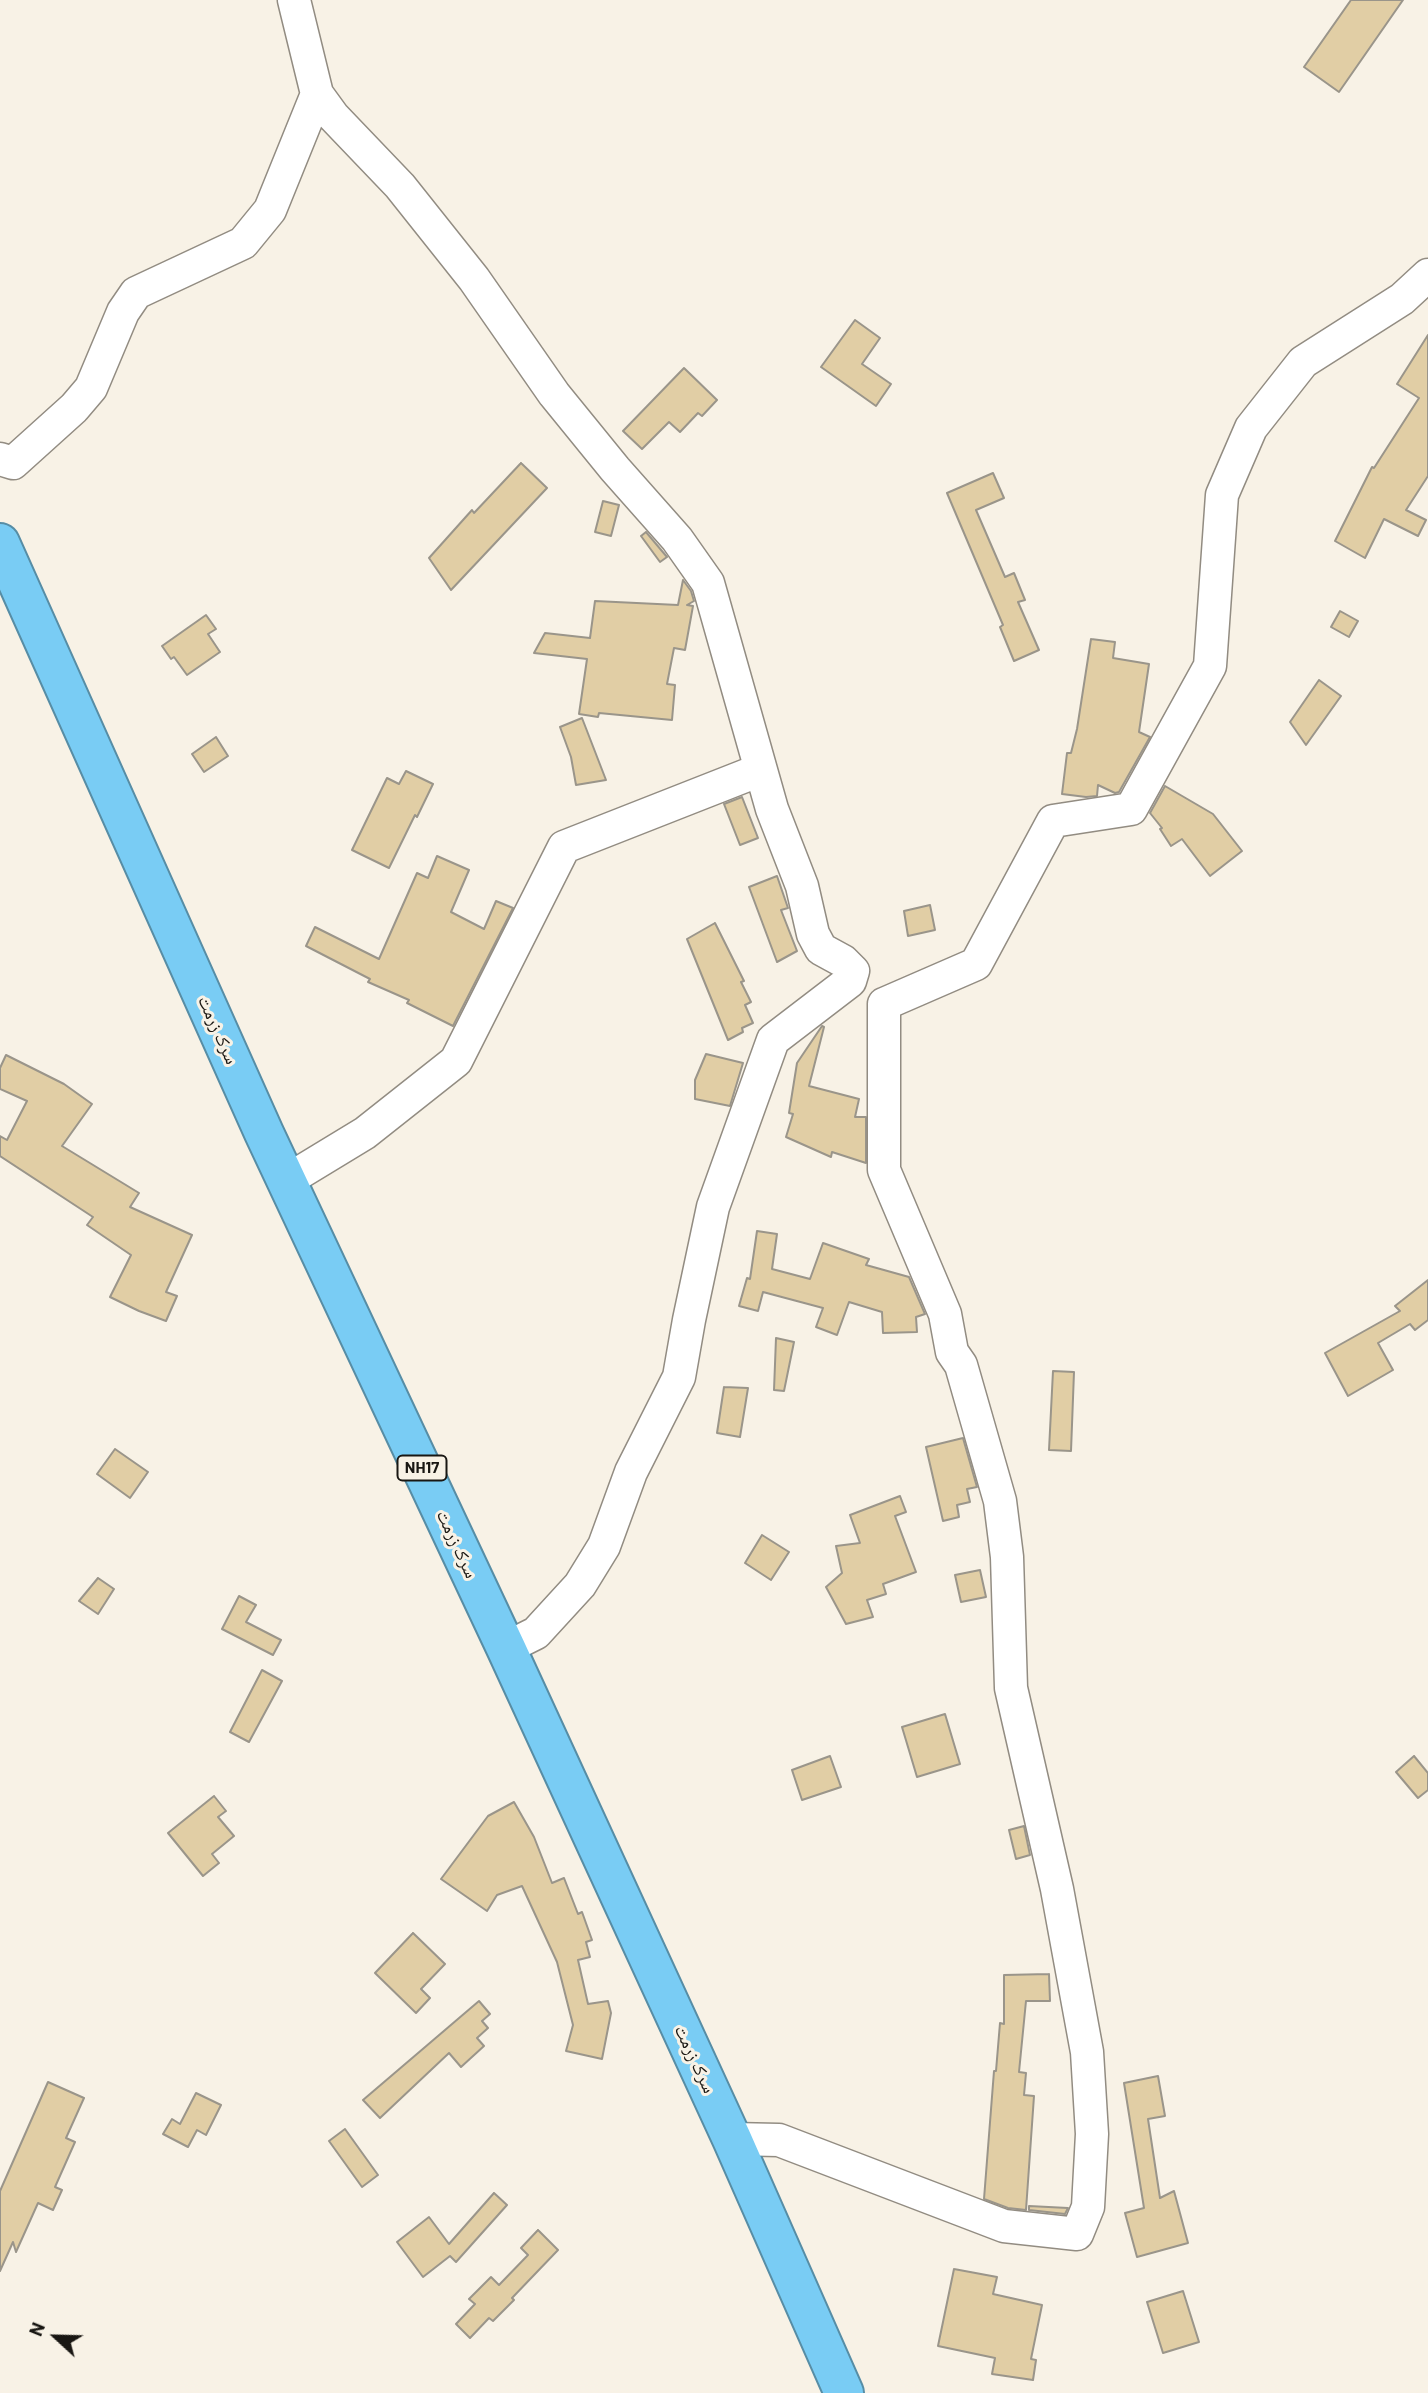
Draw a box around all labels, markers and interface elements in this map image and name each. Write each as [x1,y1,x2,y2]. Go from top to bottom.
street label: سرک زرمت [193,992,243,1068]
road number: NH17 [398,1456,446,1480]
street label: سرک زرمت [432,1507,482,1581]
street label: سرک زرمت [670,2022,720,2096]
north arrow [21,2302,91,2372]
text: N [23,2319,49,2339]

